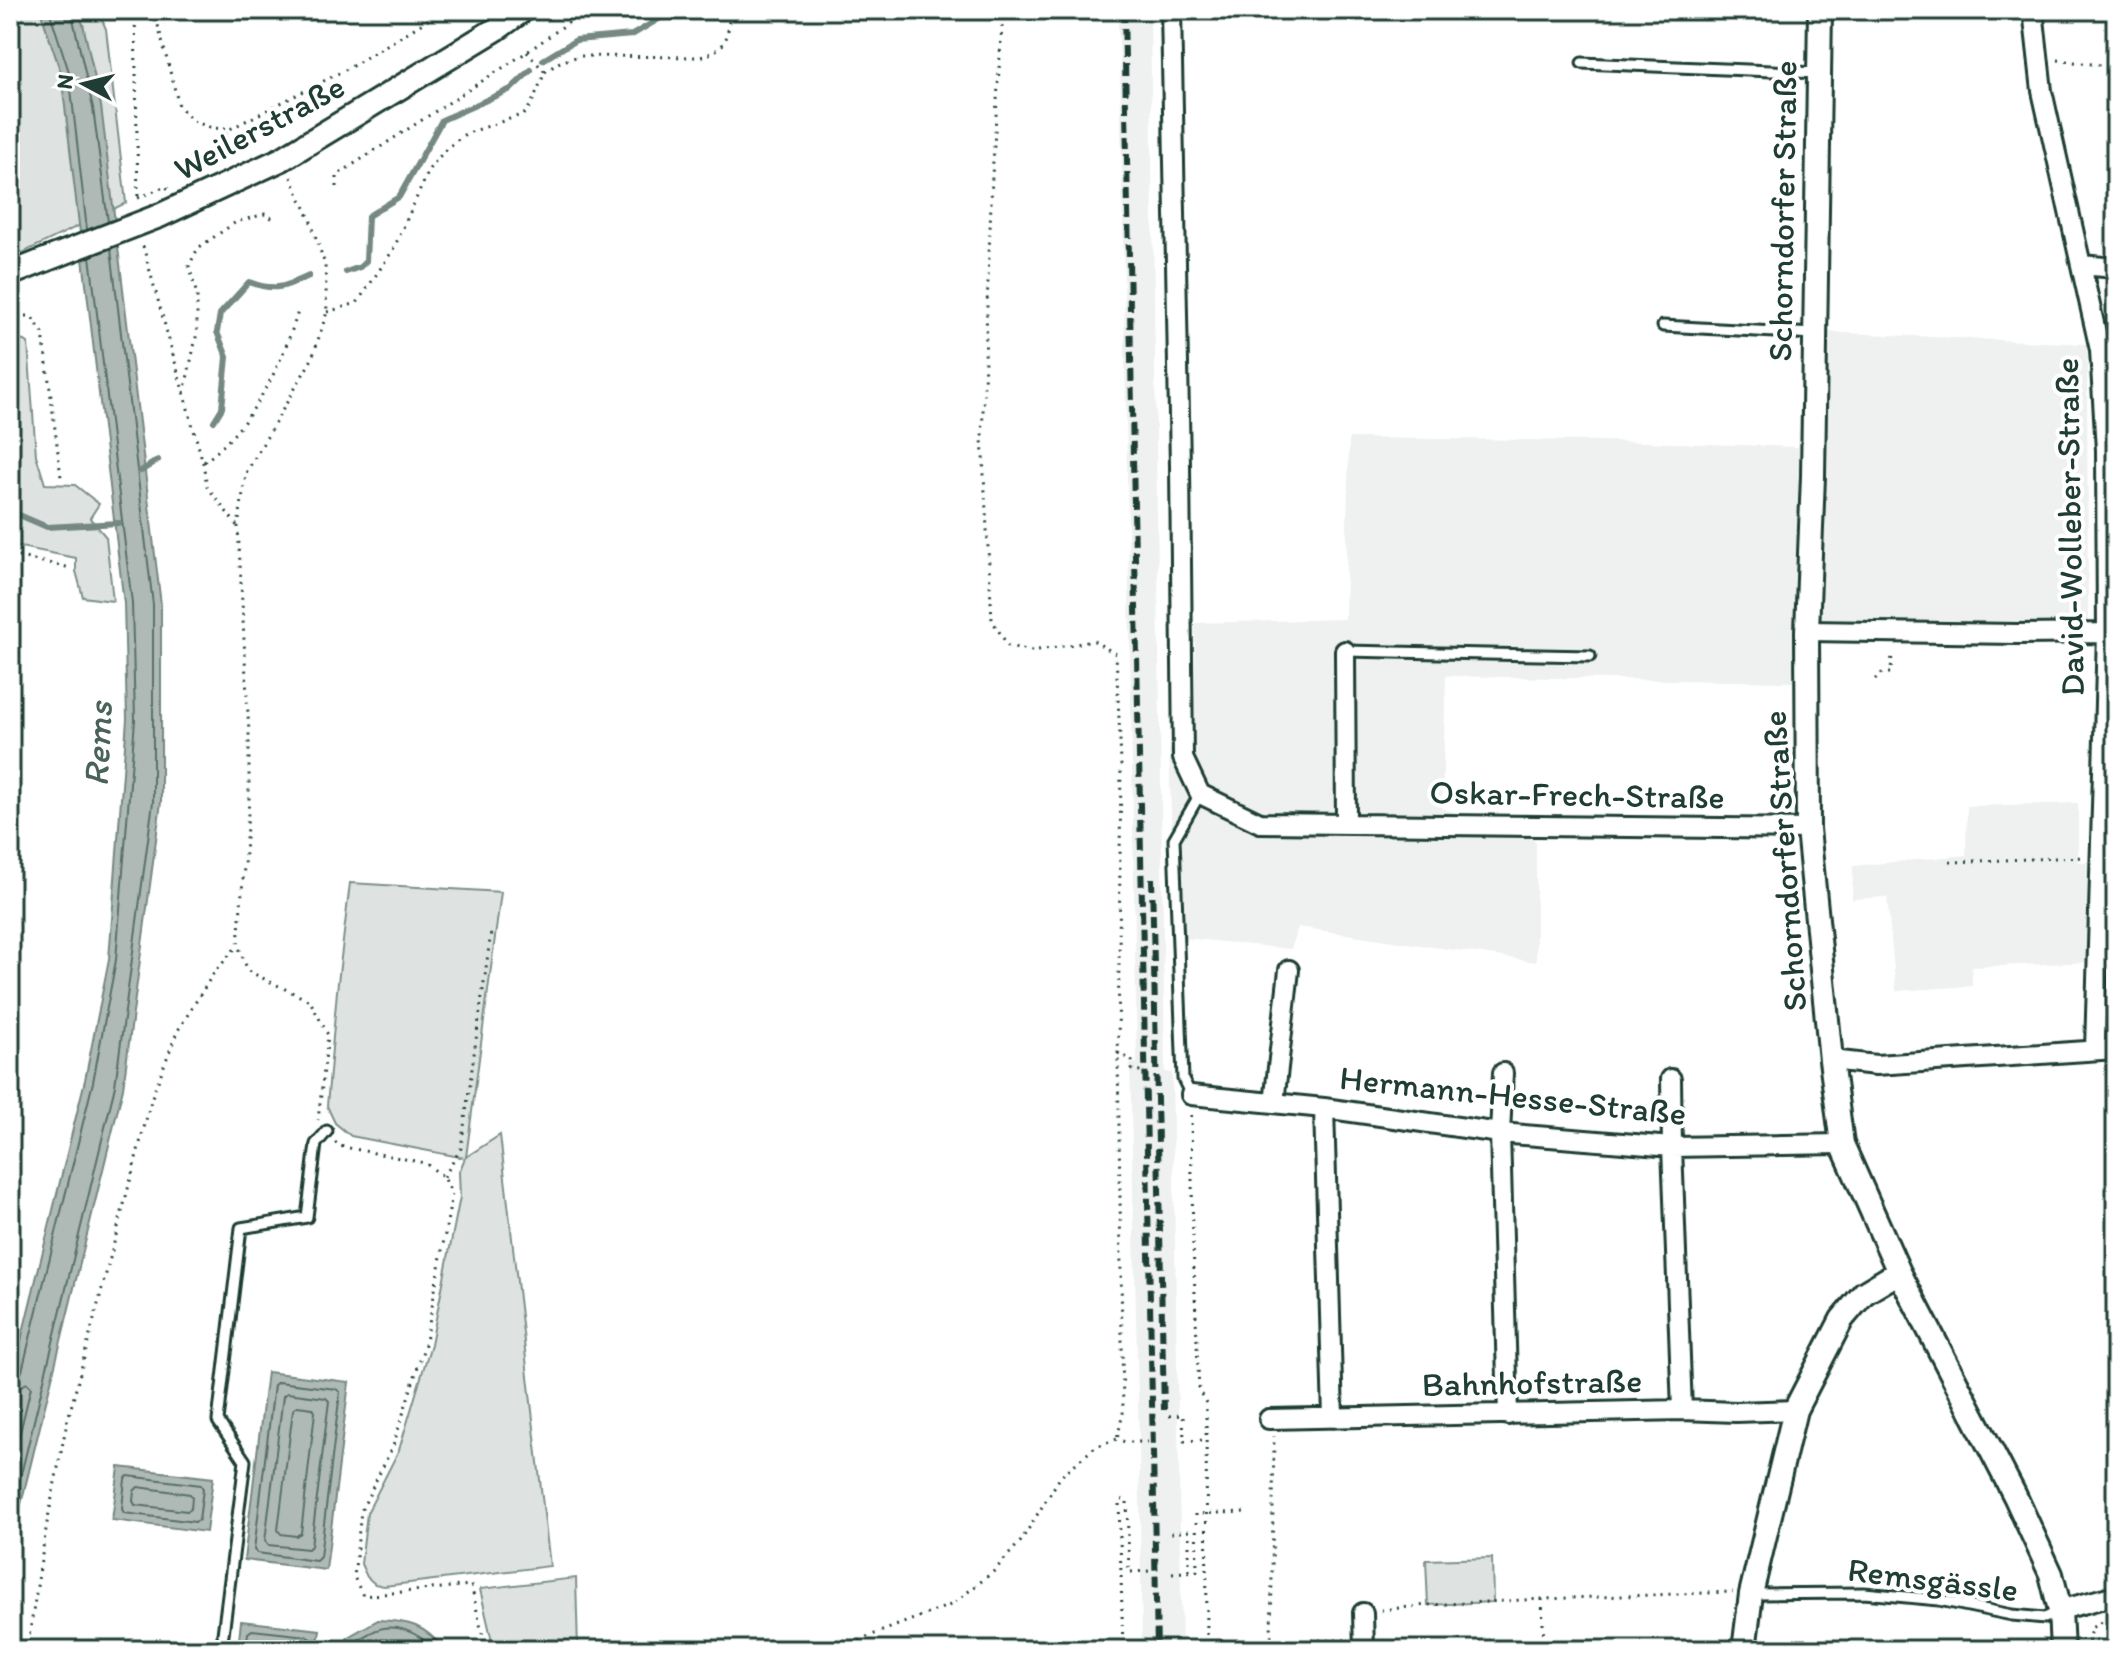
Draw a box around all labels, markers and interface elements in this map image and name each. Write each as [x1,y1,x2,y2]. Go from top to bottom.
north arrow [44,44,124,124]
street label: Schorndorfer Straße [1759,60,1806,362]
street label: Weilerstraße [167,65,352,190]
text: N [50,73,79,91]
street label: David-Wolleber-Straße [2046,357,2093,697]
water label: Rems [74,698,121,788]
street label: Schorndorfer Straße [1754,709,1815,1013]
street label: Oskar-Frech-Straße [1429,771,1725,818]
street label: Hermann-Hesse-Straße [1338,1057,1688,1134]
street label: Bahnhofstraße [1421,1360,1643,1405]
street label: Remsgässle [1845,1549,2021,1610]

